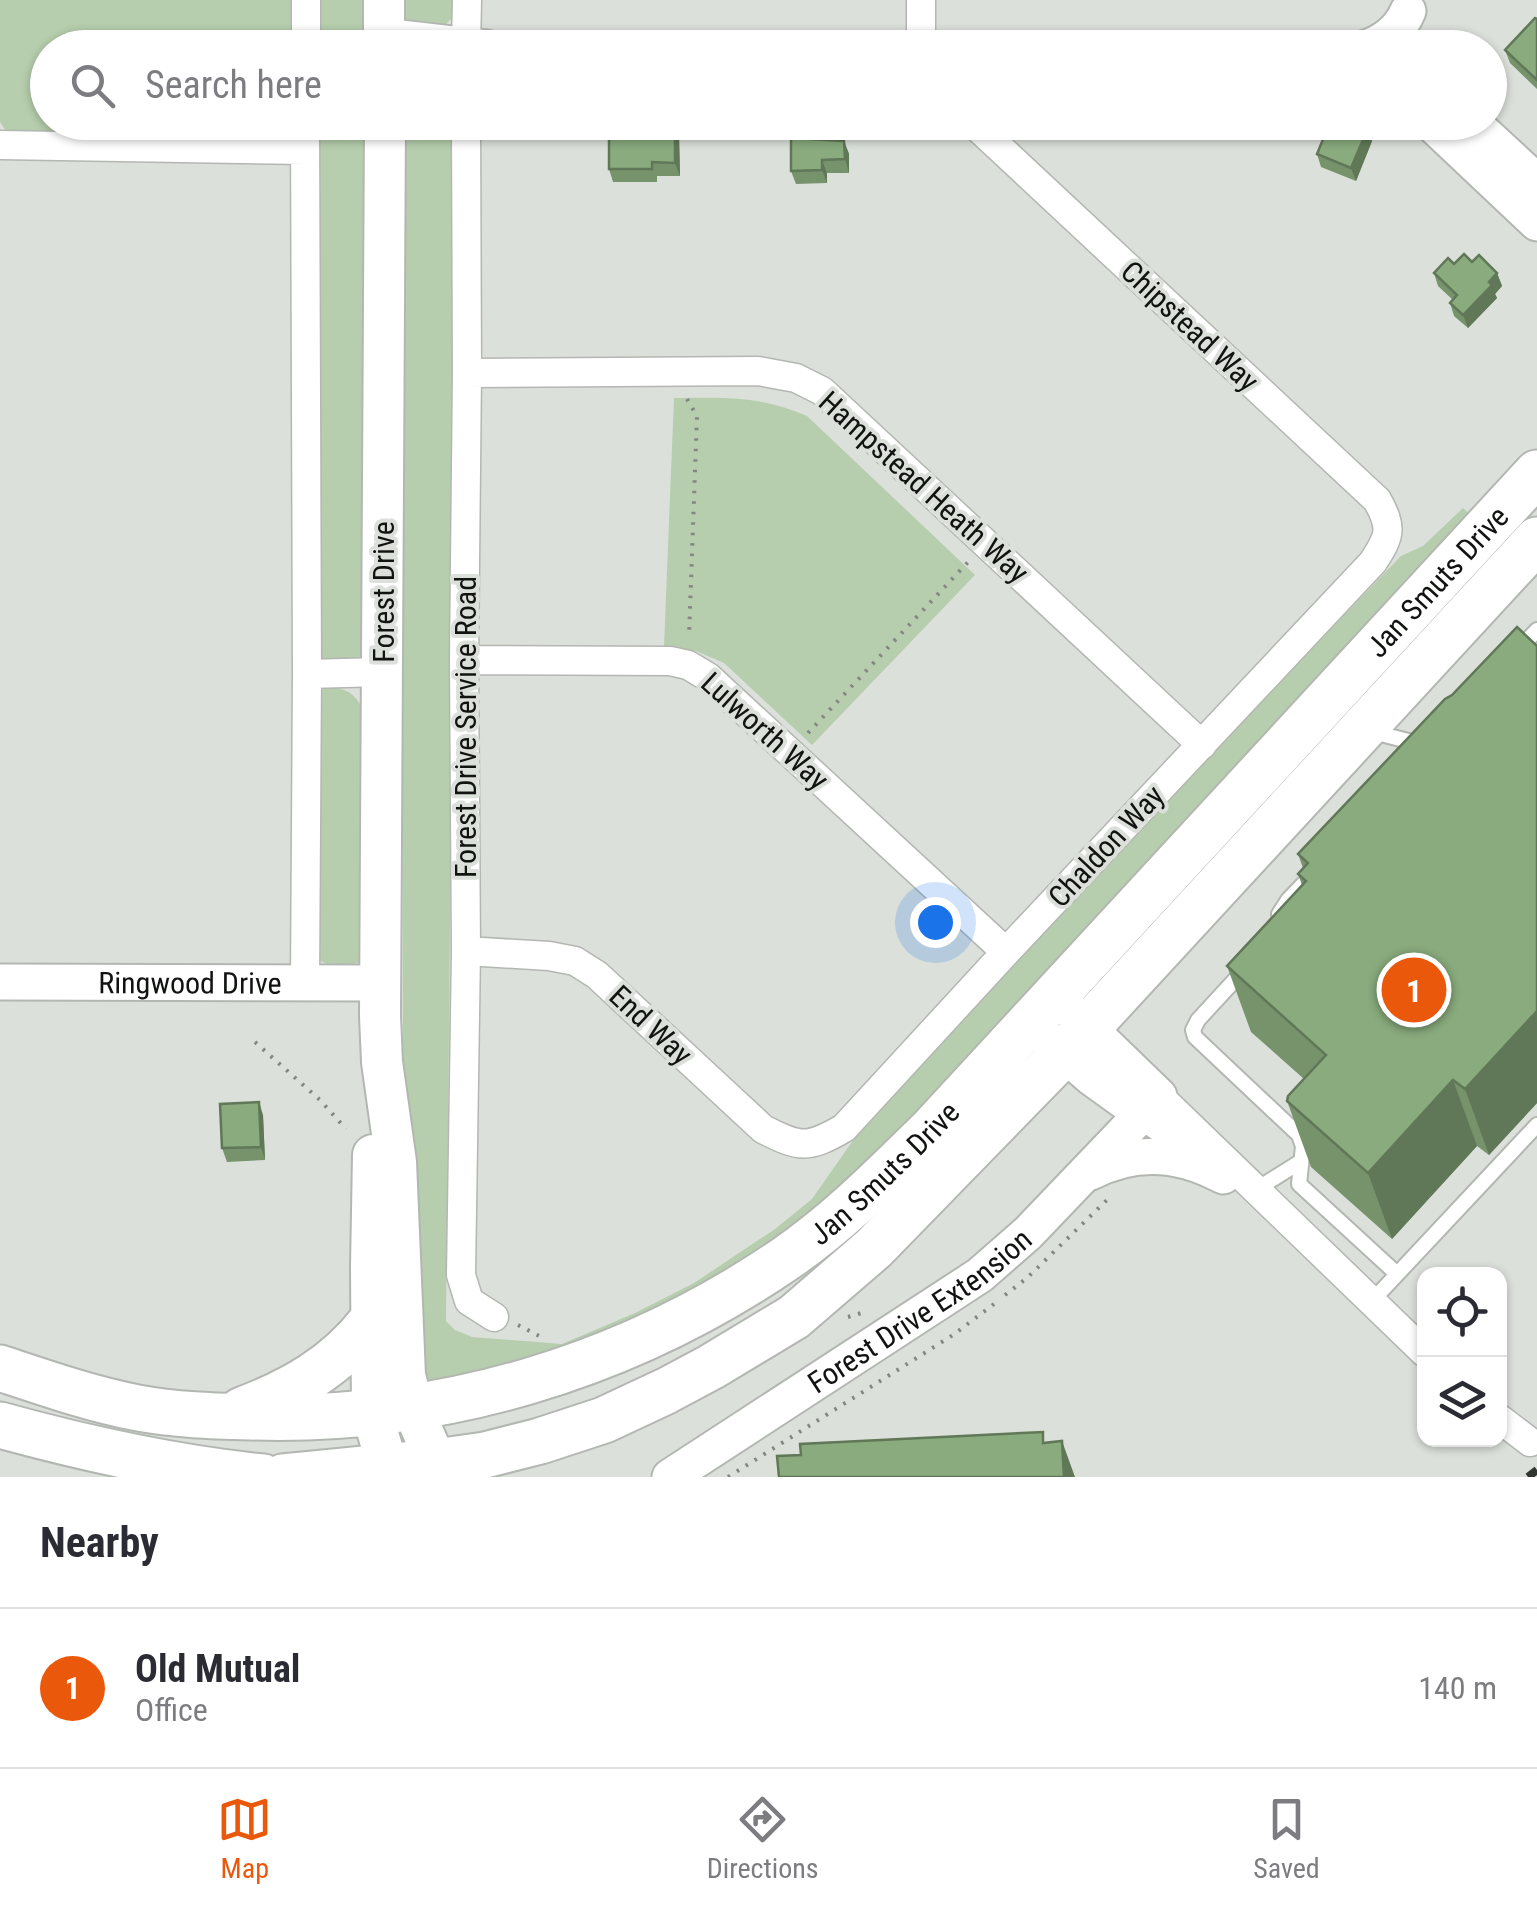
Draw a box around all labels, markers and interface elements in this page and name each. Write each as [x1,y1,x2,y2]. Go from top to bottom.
search box [30,30,1507,140]
icon: search [65,58,120,113]
text: Search here [145,63,322,107]
street label: Chipstead Way [1114,254,1266,398]
street label: Hampstead Heath Way [812,384,1036,590]
street label: Jan Smuts Drive [1359,499,1515,664]
street label: Forest Drive [366,521,401,663]
street label: Forest Drive Service Road [448,576,483,878]
street label: Lulworth Way [694,665,836,797]
street label: Chaldon Way [1041,778,1171,914]
your location [910,897,961,948]
pin: 1 [1382,952,1446,1028]
street label: Ringwood Drive [98,965,282,1000]
street label: End Way [602,978,700,1072]
street label: Jan Smuts Drive [803,1094,966,1252]
street label: Forest Drive Extension [801,1221,1038,1400]
map controls [1417,1267,1507,1447]
button: locate [1417,1267,1507,1357]
button: layers [1417,1357,1507,1447]
text: Nearby [40,1518,159,1567]
text: Old Mutual [135,1647,300,1691]
text: 1 [64,1669,81,1707]
text: 140 m [1418,1669,1497,1707]
text: Office [135,1691,208,1729]
tab: Map [217,1792,272,1885]
tab: Directions [707,1792,819,1885]
tab: Saved [1253,1792,1320,1885]

